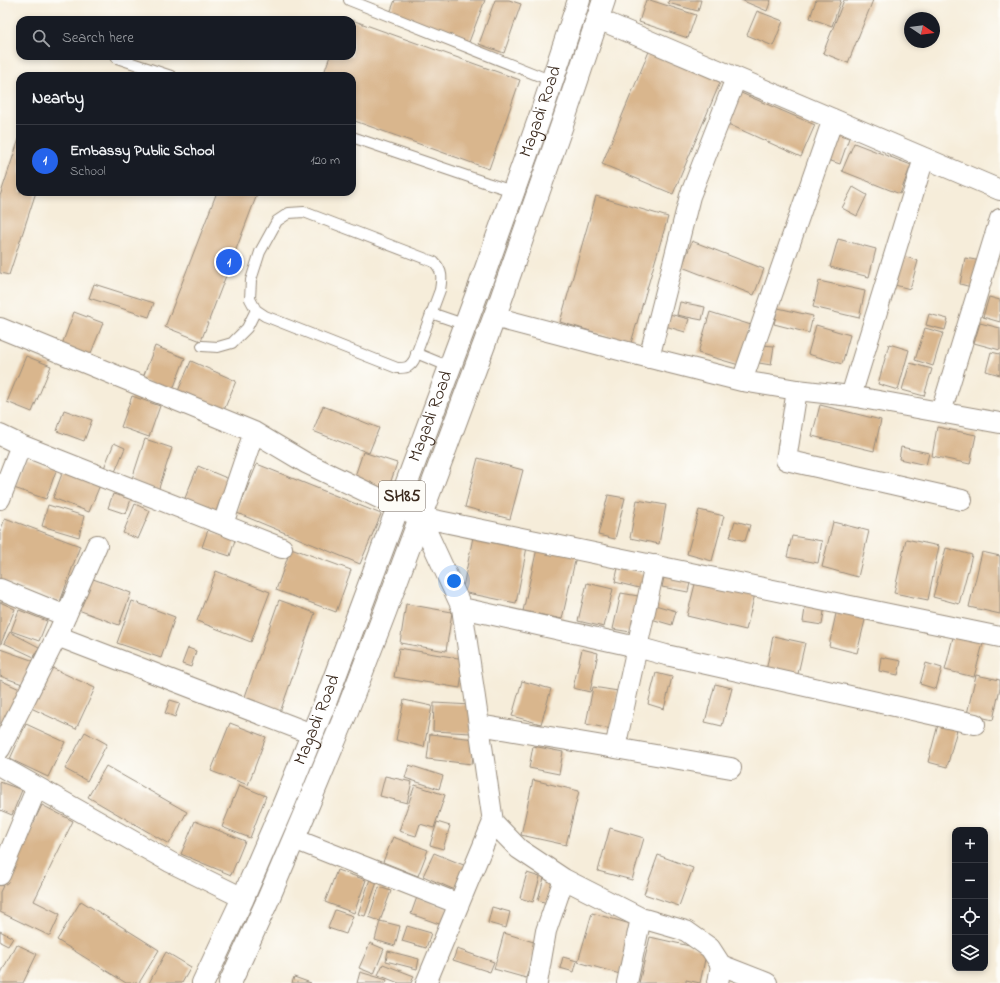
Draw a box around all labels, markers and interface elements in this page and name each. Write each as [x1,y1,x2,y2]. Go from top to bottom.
north arrow [904,12,940,48]
search box [16,16,356,60]
icon: search [30,27,52,49]
text: Search here [62,27,134,49]
street label: Magadi Road [513,63,569,161]
text: Nearby [32,86,84,111]
text: Embassy Public School [70,140,215,162]
text: 1 [43,151,47,170]
text: 120 m [310,151,340,170]
text: School [70,162,106,181]
pin: 1 [216,247,242,277]
street label: Magadi Road [403,367,460,466]
road number: SH85 [379,481,425,511]
your location [444,571,464,591]
street label: Magadi Road [288,671,347,769]
map controls [952,827,988,971]
button: + [952,827,988,863]
button: − [952,863,988,899]
button: locate [952,899,988,935]
button: layers [952,935,988,971]

